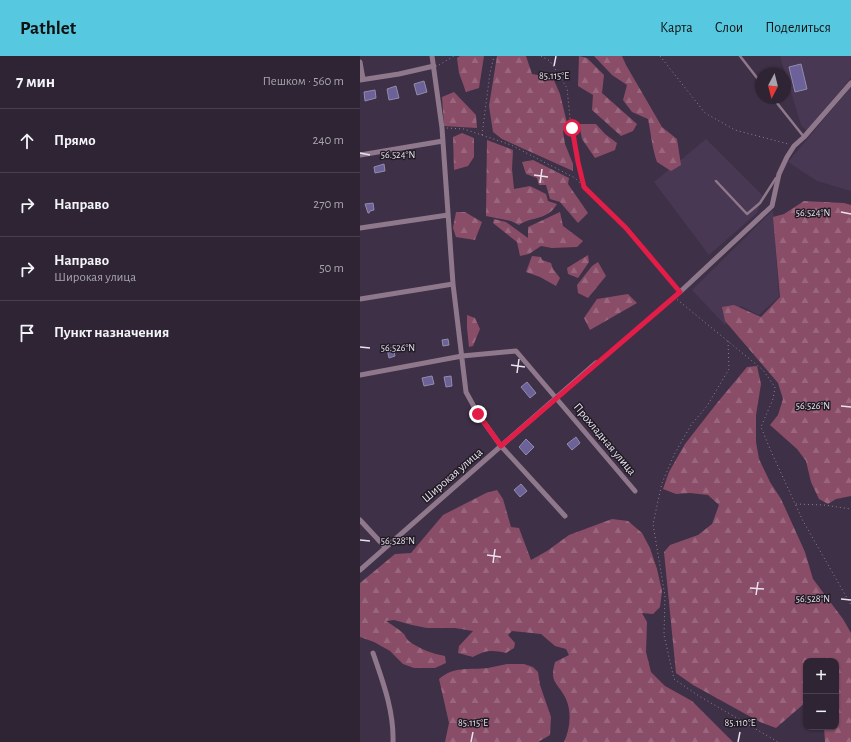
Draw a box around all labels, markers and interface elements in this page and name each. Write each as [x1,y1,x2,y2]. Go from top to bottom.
text: Pathlet [20,19,76,38]
text: Карта [660,21,693,35]
text: Слои [715,21,743,35]
text: Поделиться [765,21,831,35]
north arrow [755,68,791,104]
text: 85.115°E [539,71,569,81]
text: 7 мин [16,73,55,90]
text: Пешком · 560 m [262,75,344,88]
route start [563,119,581,137]
icon: ahead [16,130,38,152]
text: Прямо [54,133,96,148]
text: 240 m [312,134,344,147]
text: 56.524°N [381,150,415,160]
icon: right [16,194,38,216]
text: Направо [54,197,109,212]
text: 270 m [313,198,344,211]
text: 56.524°N [796,208,830,218]
text: Направо [54,253,109,268]
icon: right [16,258,38,280]
text: 50 m [319,262,344,275]
text: Широкая улица [54,271,136,284]
icon: arrive [16,322,38,344]
text: Пункт назначения [54,325,169,340]
text: 56.526°N [381,343,415,353]
street label: Прохладная улица [571,401,639,478]
text: 56.526°N [796,401,830,411]
route end [469,405,487,423]
street label: Широкая улица [419,445,486,505]
text: 56.528°N [381,536,415,546]
text: 56.528°N [796,594,830,604]
map controls [803,658,839,730]
button: + [803,658,839,694]
button: − [803,694,839,730]
text: 85.115°E [458,718,488,728]
text: 85.110°E [724,718,756,728]

